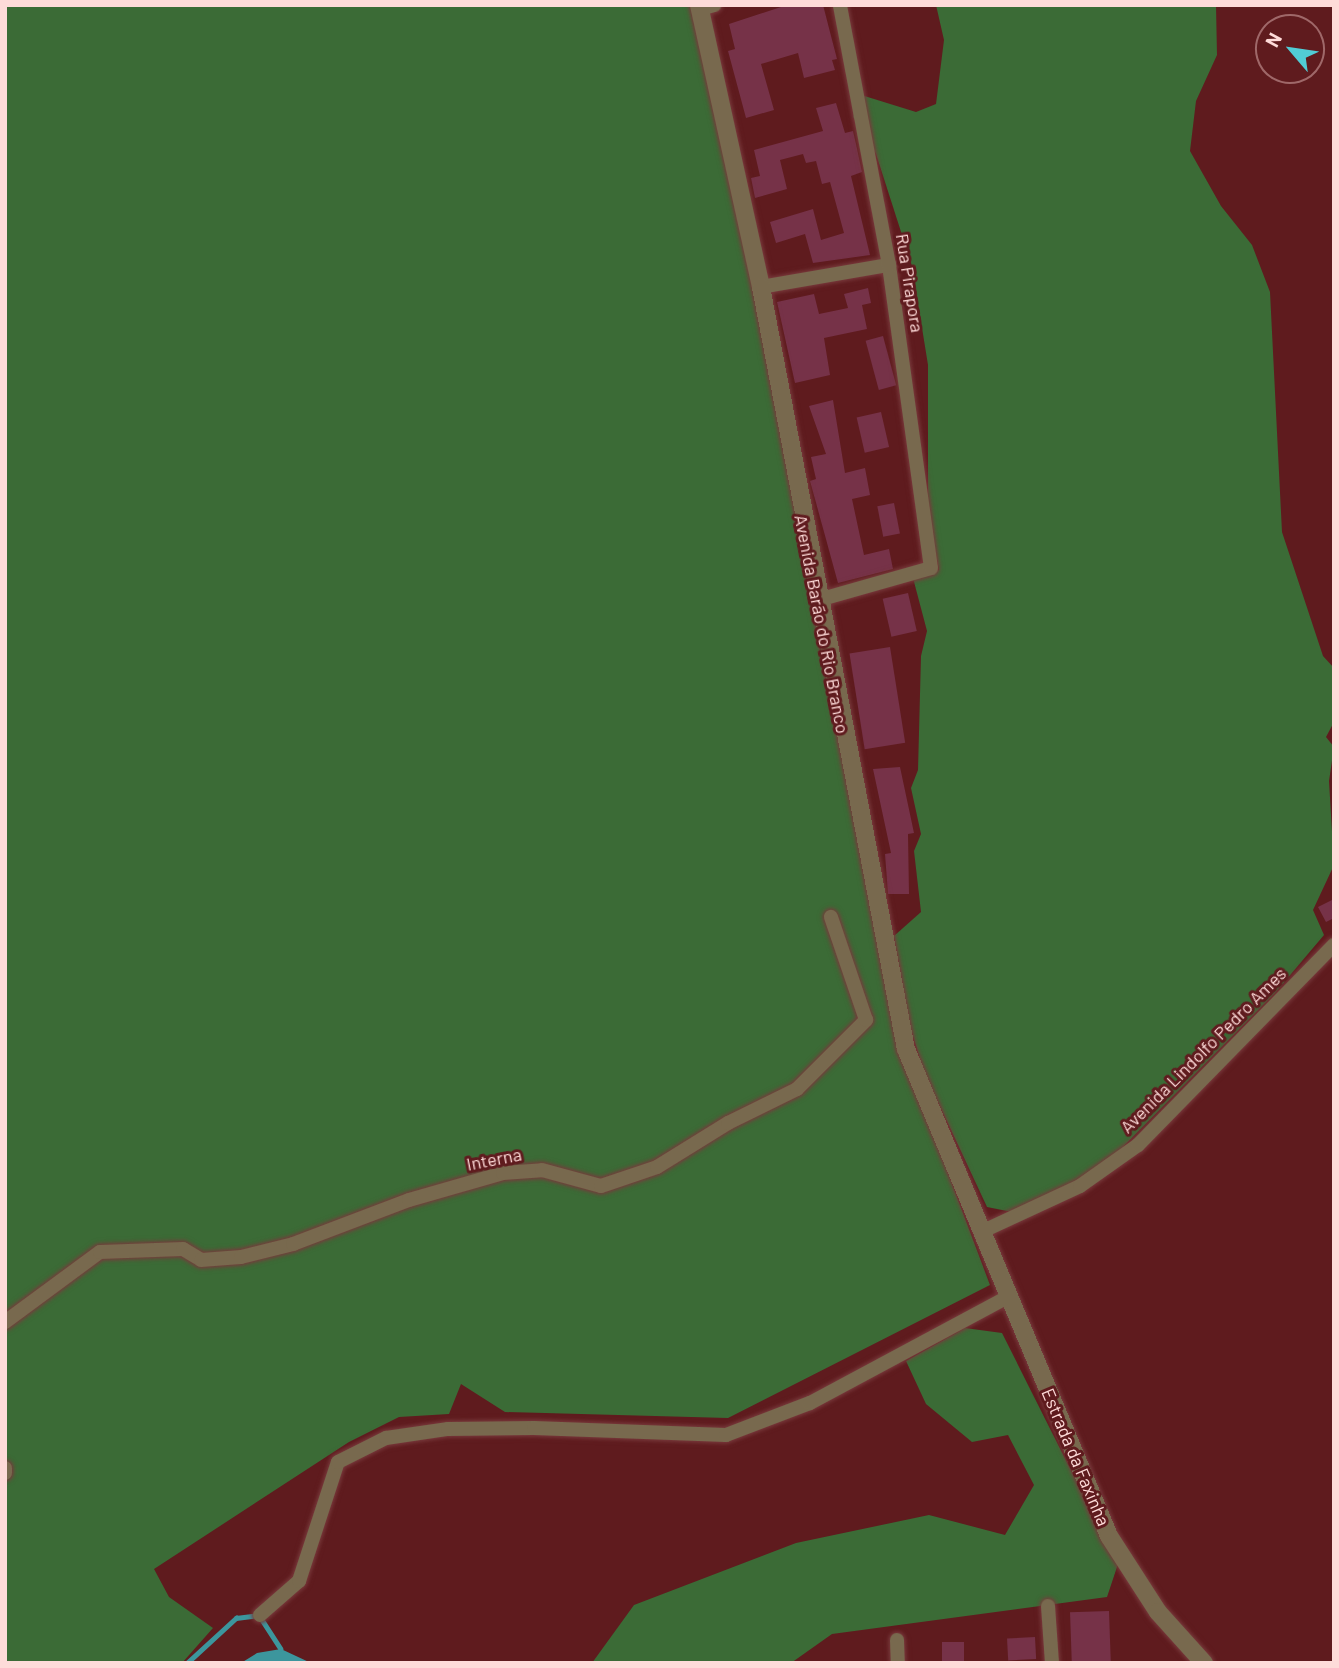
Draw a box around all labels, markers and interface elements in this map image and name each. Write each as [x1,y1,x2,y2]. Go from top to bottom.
north arrow [1255,14,1325,84]
text: N [1260,28,1286,51]
street label: Rua Pirapora [892,232,928,334]
street label: Avenida Barão do Rio Branco [790,513,854,735]
street label: Avenida Lindolfo Pedro Ames [1116,963,1290,1137]
street label: Interna [465,1143,523,1175]
street label: Estrada da Faxinha [1037,1385,1115,1529]

